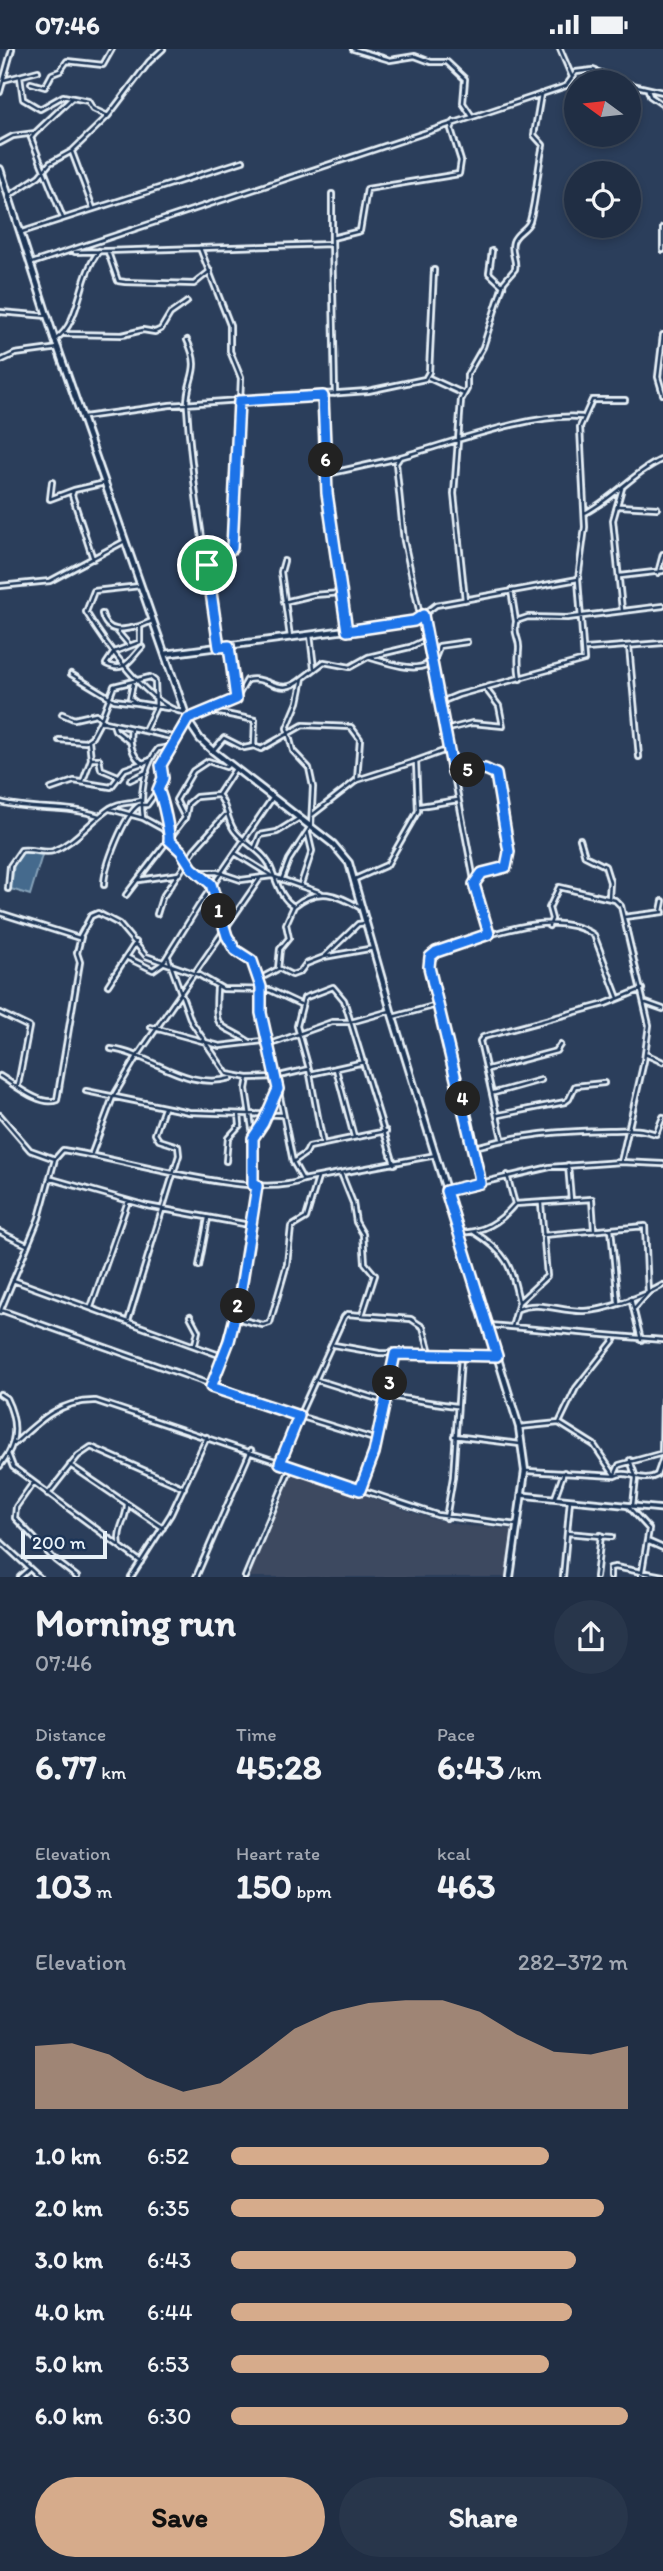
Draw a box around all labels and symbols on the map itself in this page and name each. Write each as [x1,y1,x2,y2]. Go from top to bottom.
north arrow [564,70,640,147]
pin: 6 [308,443,344,477]
pin [177,535,237,595]
pin: 5 [450,753,486,787]
pin: 1 [202,893,236,929]
pin: 4 [446,1081,480,1117]
pin: 2 [220,1289,256,1323]
pin: 3 [372,1365,408,1401]
scale bar [21,1528,107,1560]

